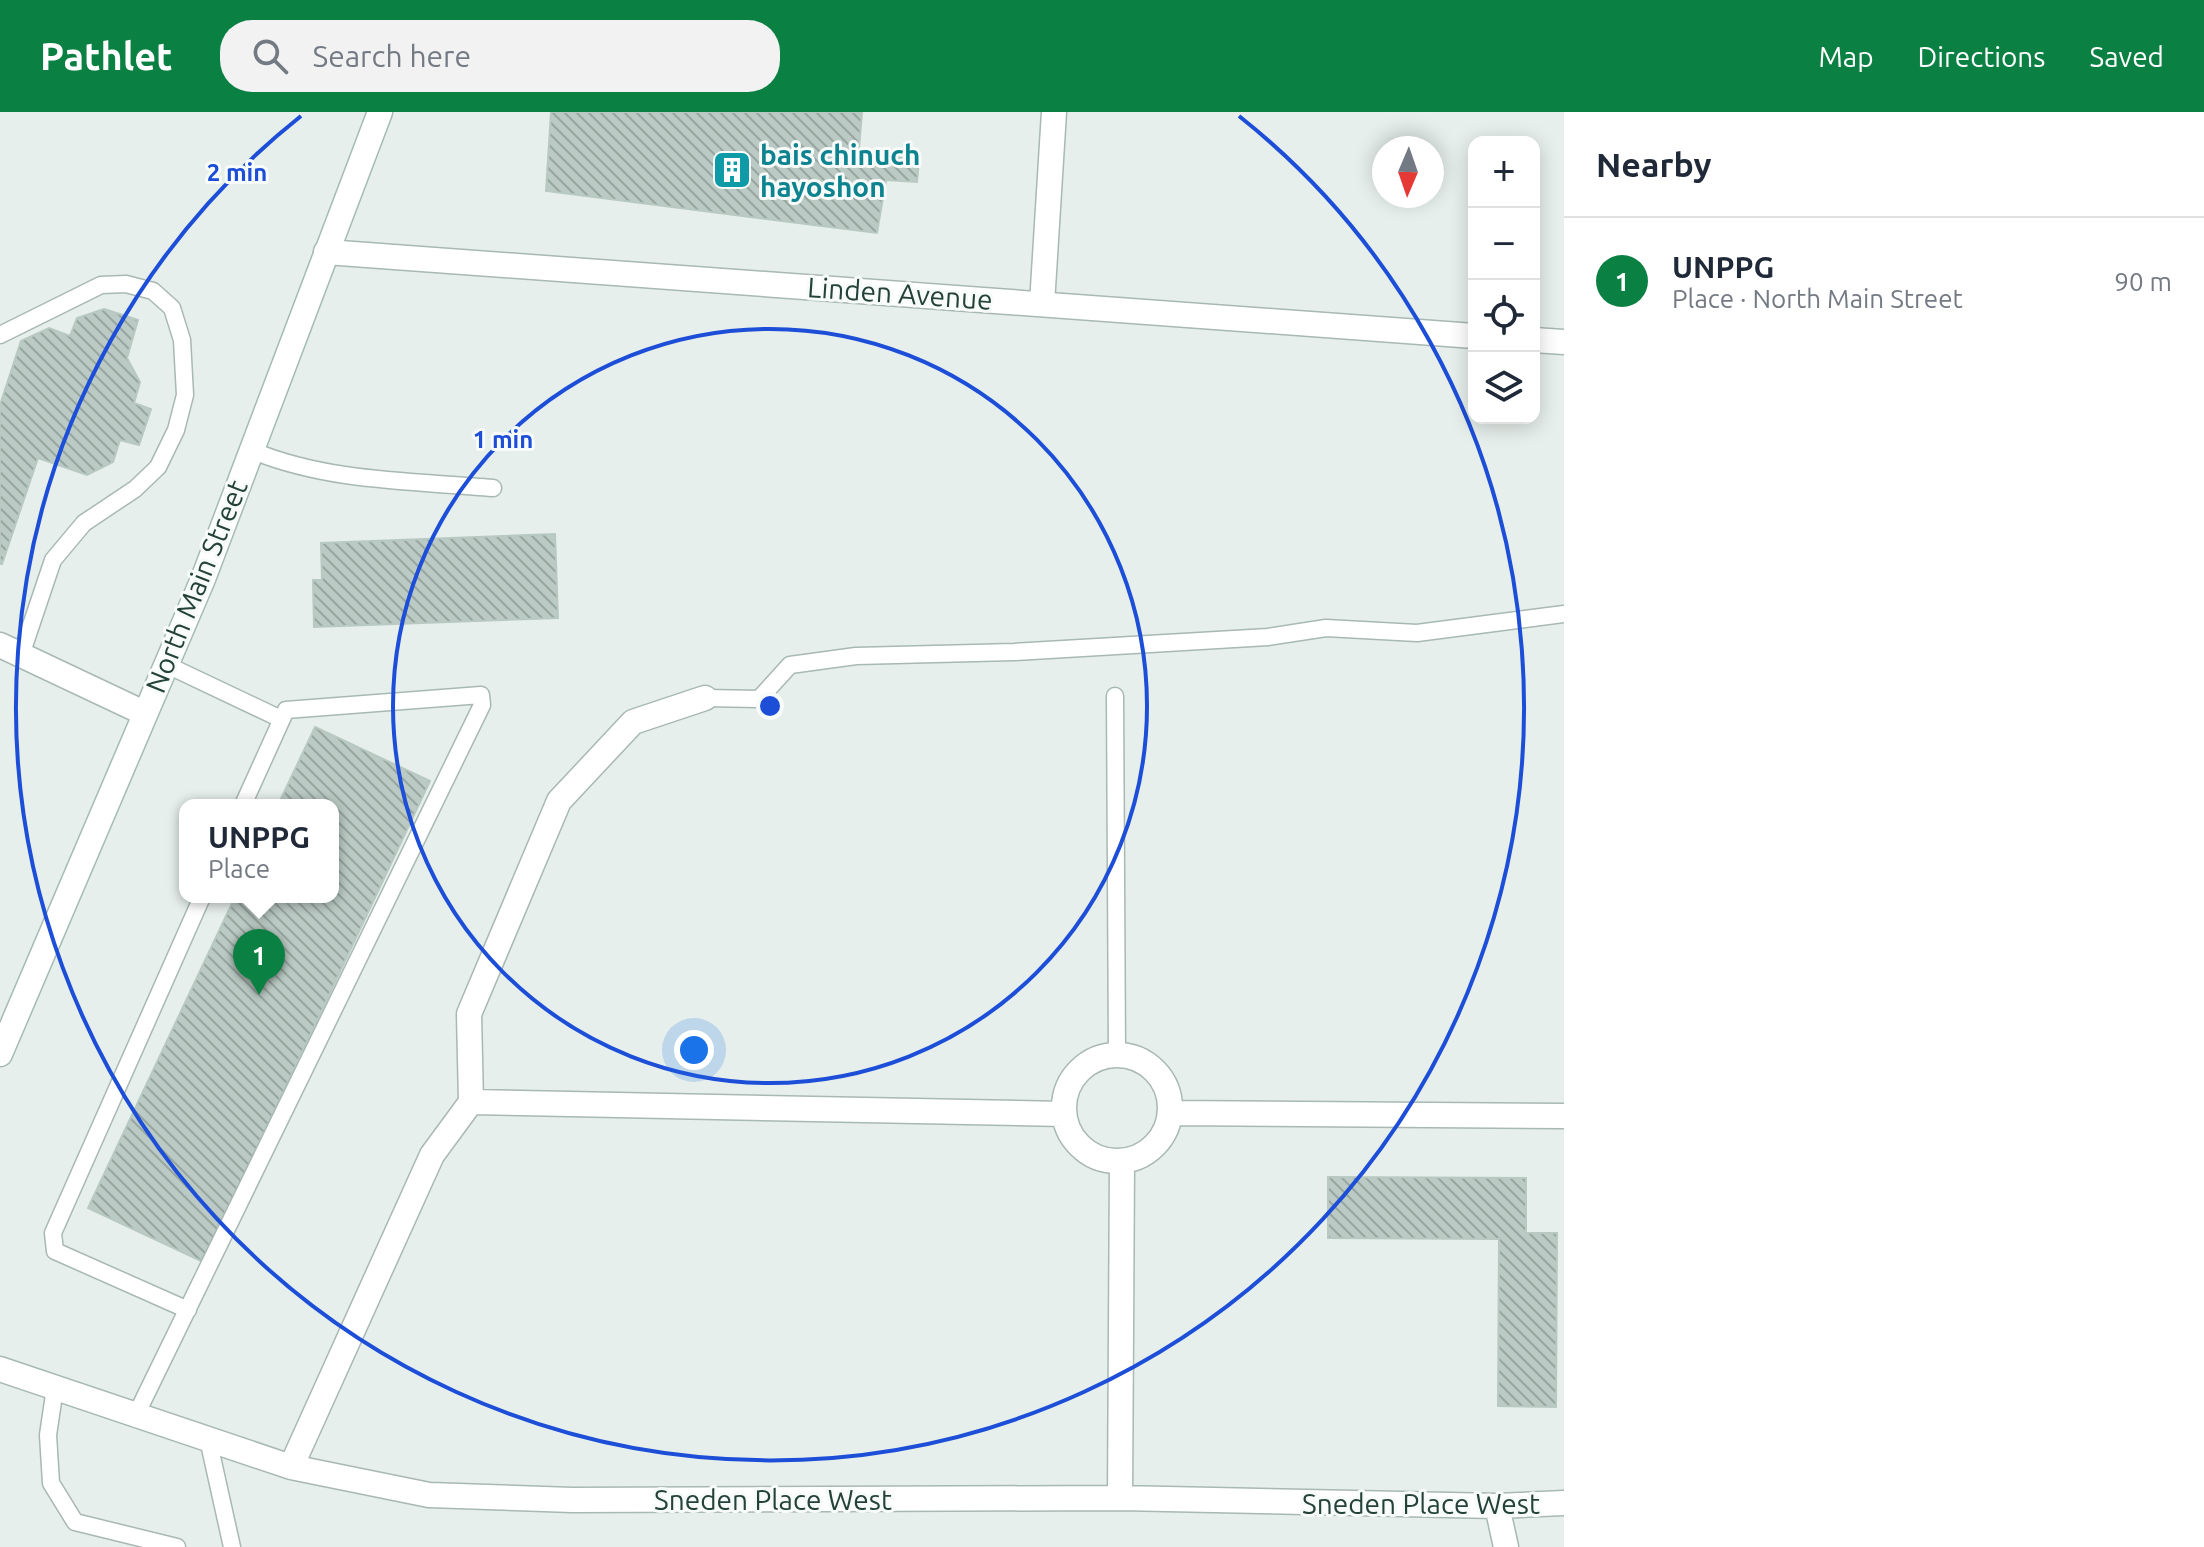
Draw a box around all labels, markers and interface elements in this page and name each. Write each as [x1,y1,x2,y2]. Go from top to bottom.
search box [220,20,780,92]
icon: search [248,34,292,78]
text: Pathlet [40,35,172,77]
text: Search here [312,39,471,73]
text: Map [1818,41,1874,72]
text: Directions [1918,41,2045,72]
text: Saved [2089,41,2164,72]
north arrow [1372,136,1444,208]
map controls [1468,136,1540,424]
button: + [1468,136,1540,208]
place label: bais chinuch hayoshon [760,139,920,202]
text: Nearby [1596,145,1711,183]
building icon: bais chinuch hayoshon [711,149,753,191]
text: 2 min [207,159,267,186]
button: − [1468,208,1540,280]
text: UNPPG [1672,250,1774,284]
text: 1 [1615,267,1629,296]
text: 90 m [2114,267,2172,296]
street label: Linden Avenue [806,271,994,315]
button: locate [1468,280,1540,352]
text: Place · North Main Street [1672,284,1963,313]
button: layers [1468,352,1540,424]
text: 1 min [473,426,533,453]
street label: North Main Street [139,475,253,697]
centre of rings [756,692,784,720]
popup [179,799,339,903]
text: UNPPG [208,820,310,854]
text: Place [208,854,270,883]
pin: 1 [233,929,285,995]
your location [674,1030,714,1070]
street label: Sneden Place West [654,1484,892,1515]
street label: Sneden Place West [1302,1488,1540,1519]

